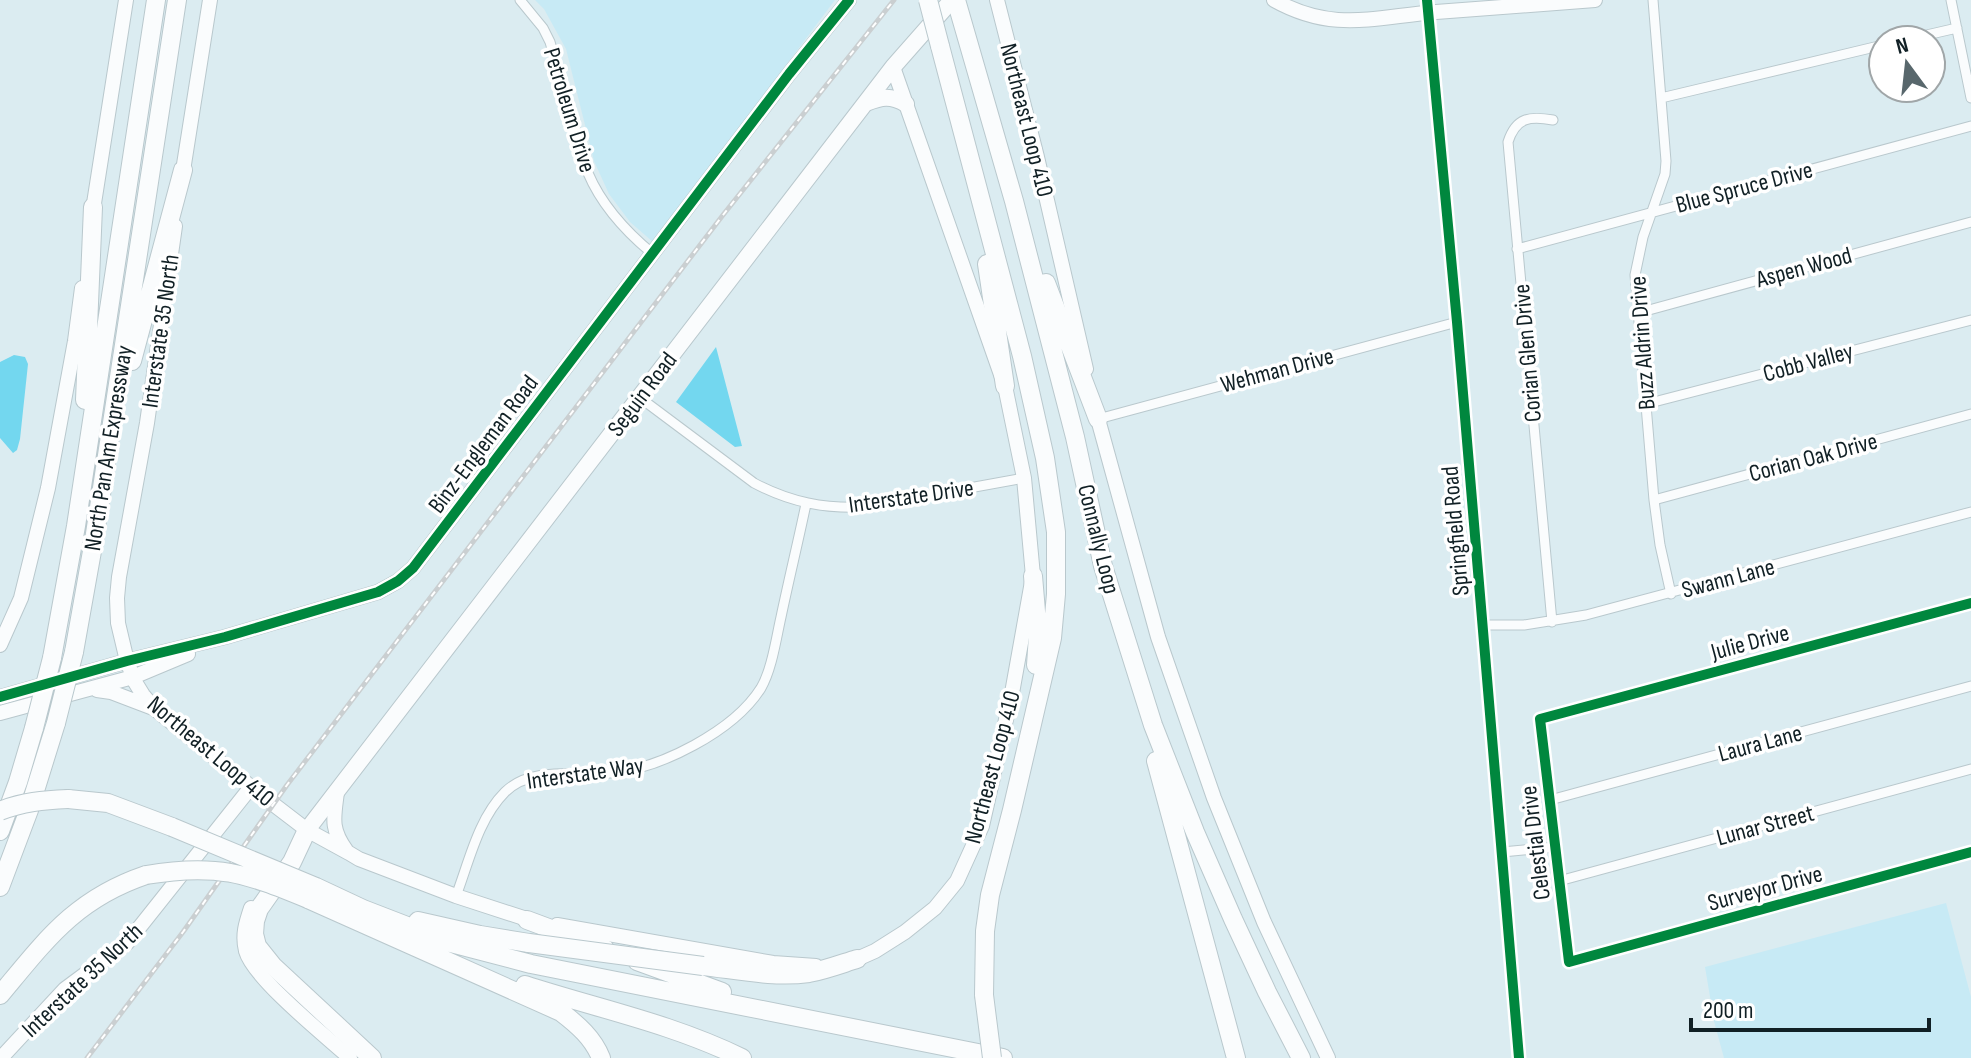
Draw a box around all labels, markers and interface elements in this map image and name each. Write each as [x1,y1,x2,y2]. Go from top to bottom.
north arrow [1867,24,1947,104]
text: N [1893,32,1911,61]
street label: Northeast Loop 410 [993,40,1060,200]
street label: Petroleum Drive [537,44,602,176]
street label: Blue Spruce Drive [1672,155,1816,220]
street label: Aspen Wood [1752,241,1855,294]
street label: Interstate 35 North [135,252,186,410]
street label: Buzz Aldrin Drive [1623,275,1662,411]
street label: Corian Glen Drive [1507,283,1548,423]
street label: Cobb Valley [1760,337,1856,388]
street label: Wehman Drive [1217,341,1337,399]
street label: North Pan Am Expressway [78,343,139,553]
street label: Seguin Road [601,346,683,442]
street label: Binz-Engleman Road [422,370,545,519]
street label: Corian Oak Drive [1746,426,1881,489]
street label: Springfield Road [1435,465,1476,597]
street label: Interstate Drive [847,473,976,520]
street label: Connally Loop [1071,481,1126,597]
street label: Swann Lane [1678,552,1778,605]
street label: Julie Drive [1707,618,1792,667]
street label: Northeast Loop 410 [958,687,1027,847]
street label: Northeast Loop 410 [141,690,280,813]
street label: Laura Lane [1715,718,1805,769]
street label: Interstate Way [525,751,645,796]
street label: Celestial Drive [1514,784,1557,902]
street label: Lunar Street [1713,799,1817,852]
street label: Surveyor Drive [1705,859,1826,918]
street label: Interstate 35 North [16,917,149,1044]
scale bar [1691,982,1929,1032]
text: 200 m [1703,996,1754,1025]

